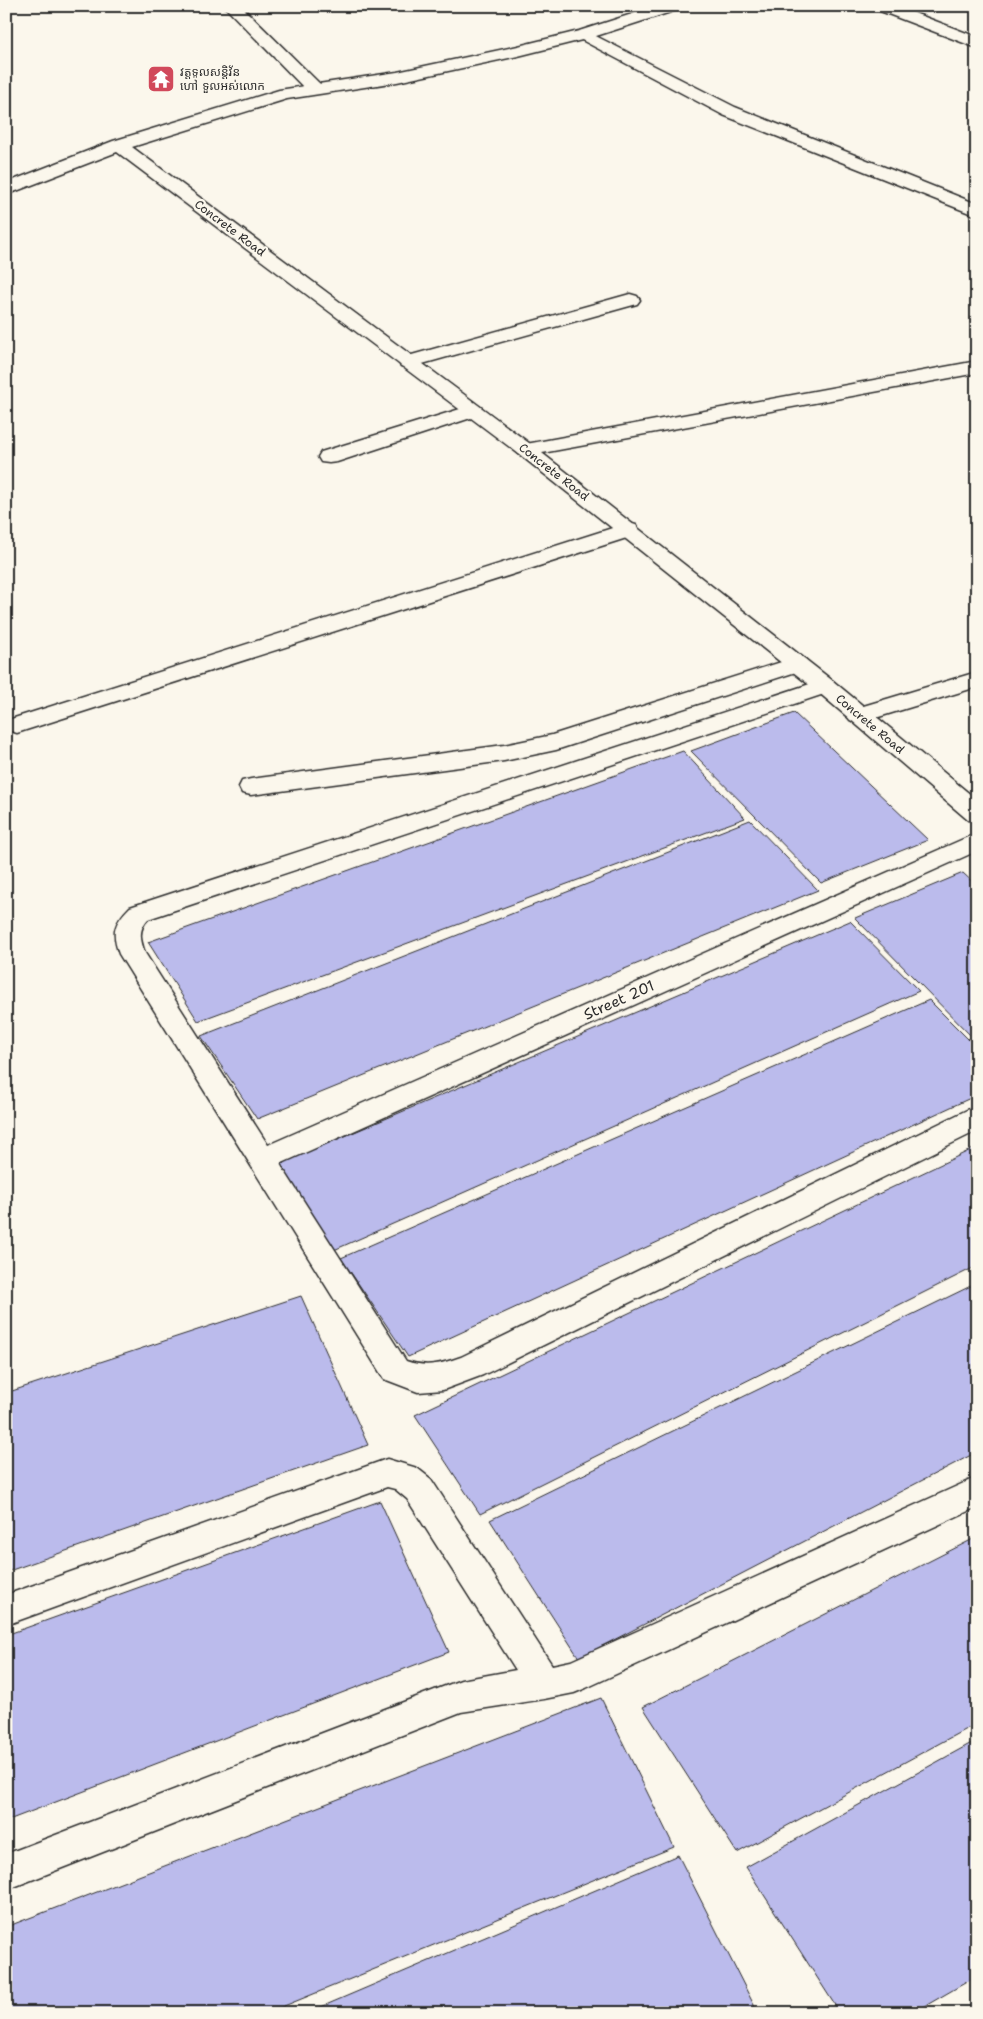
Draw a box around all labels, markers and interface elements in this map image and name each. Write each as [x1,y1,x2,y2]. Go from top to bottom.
temple icon: វត្តទូលសន្តិវ័ន ហៅ ទួលអស់លោក [146,64,176,94]
place label: វត្តទូលសន្តិវ័ន ហៅ ទួលអស់លោក [180,64,265,94]
street label: Concrete Road [191,196,269,260]
street label: Concrete Road [516,440,593,505]
street label: Concrete Road [832,691,908,758]
street label: Street 201 [580,976,658,1024]

